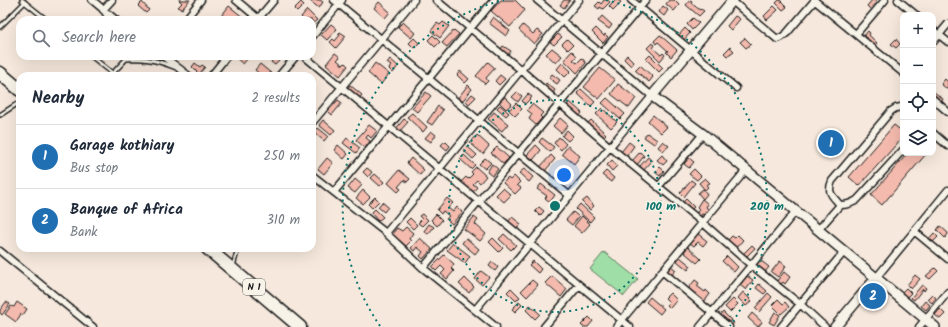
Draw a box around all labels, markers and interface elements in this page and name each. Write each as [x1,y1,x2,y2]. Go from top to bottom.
map controls [900,12,936,156]
button: + [900,12,936,48]
search box [16,16,316,60]
text: Search here [62,26,136,50]
icon: search [30,27,52,49]
button: − [900,48,936,84]
button: locate [900,84,936,120]
text: Nearby [32,85,84,112]
text: 2 results [252,88,300,109]
button: layers [900,120,936,156]
pin: 1 [818,128,844,158]
text: Garage kothiary [70,134,174,158]
text: 1 [43,146,47,167]
text: 250 m [263,146,300,167]
text: Bus stop [70,158,118,179]
your location [554,165,574,185]
text: 100 m [646,197,676,216]
text: 200 m [750,197,784,216]
text: Banque of Africa [70,198,183,222]
centre of rings [548,199,562,213]
text: 2 [41,210,49,231]
text: 310 m [266,210,300,231]
text: Bank [70,222,97,243]
road number: N 1 [243,279,265,295]
pin: 2 [860,281,886,311]

